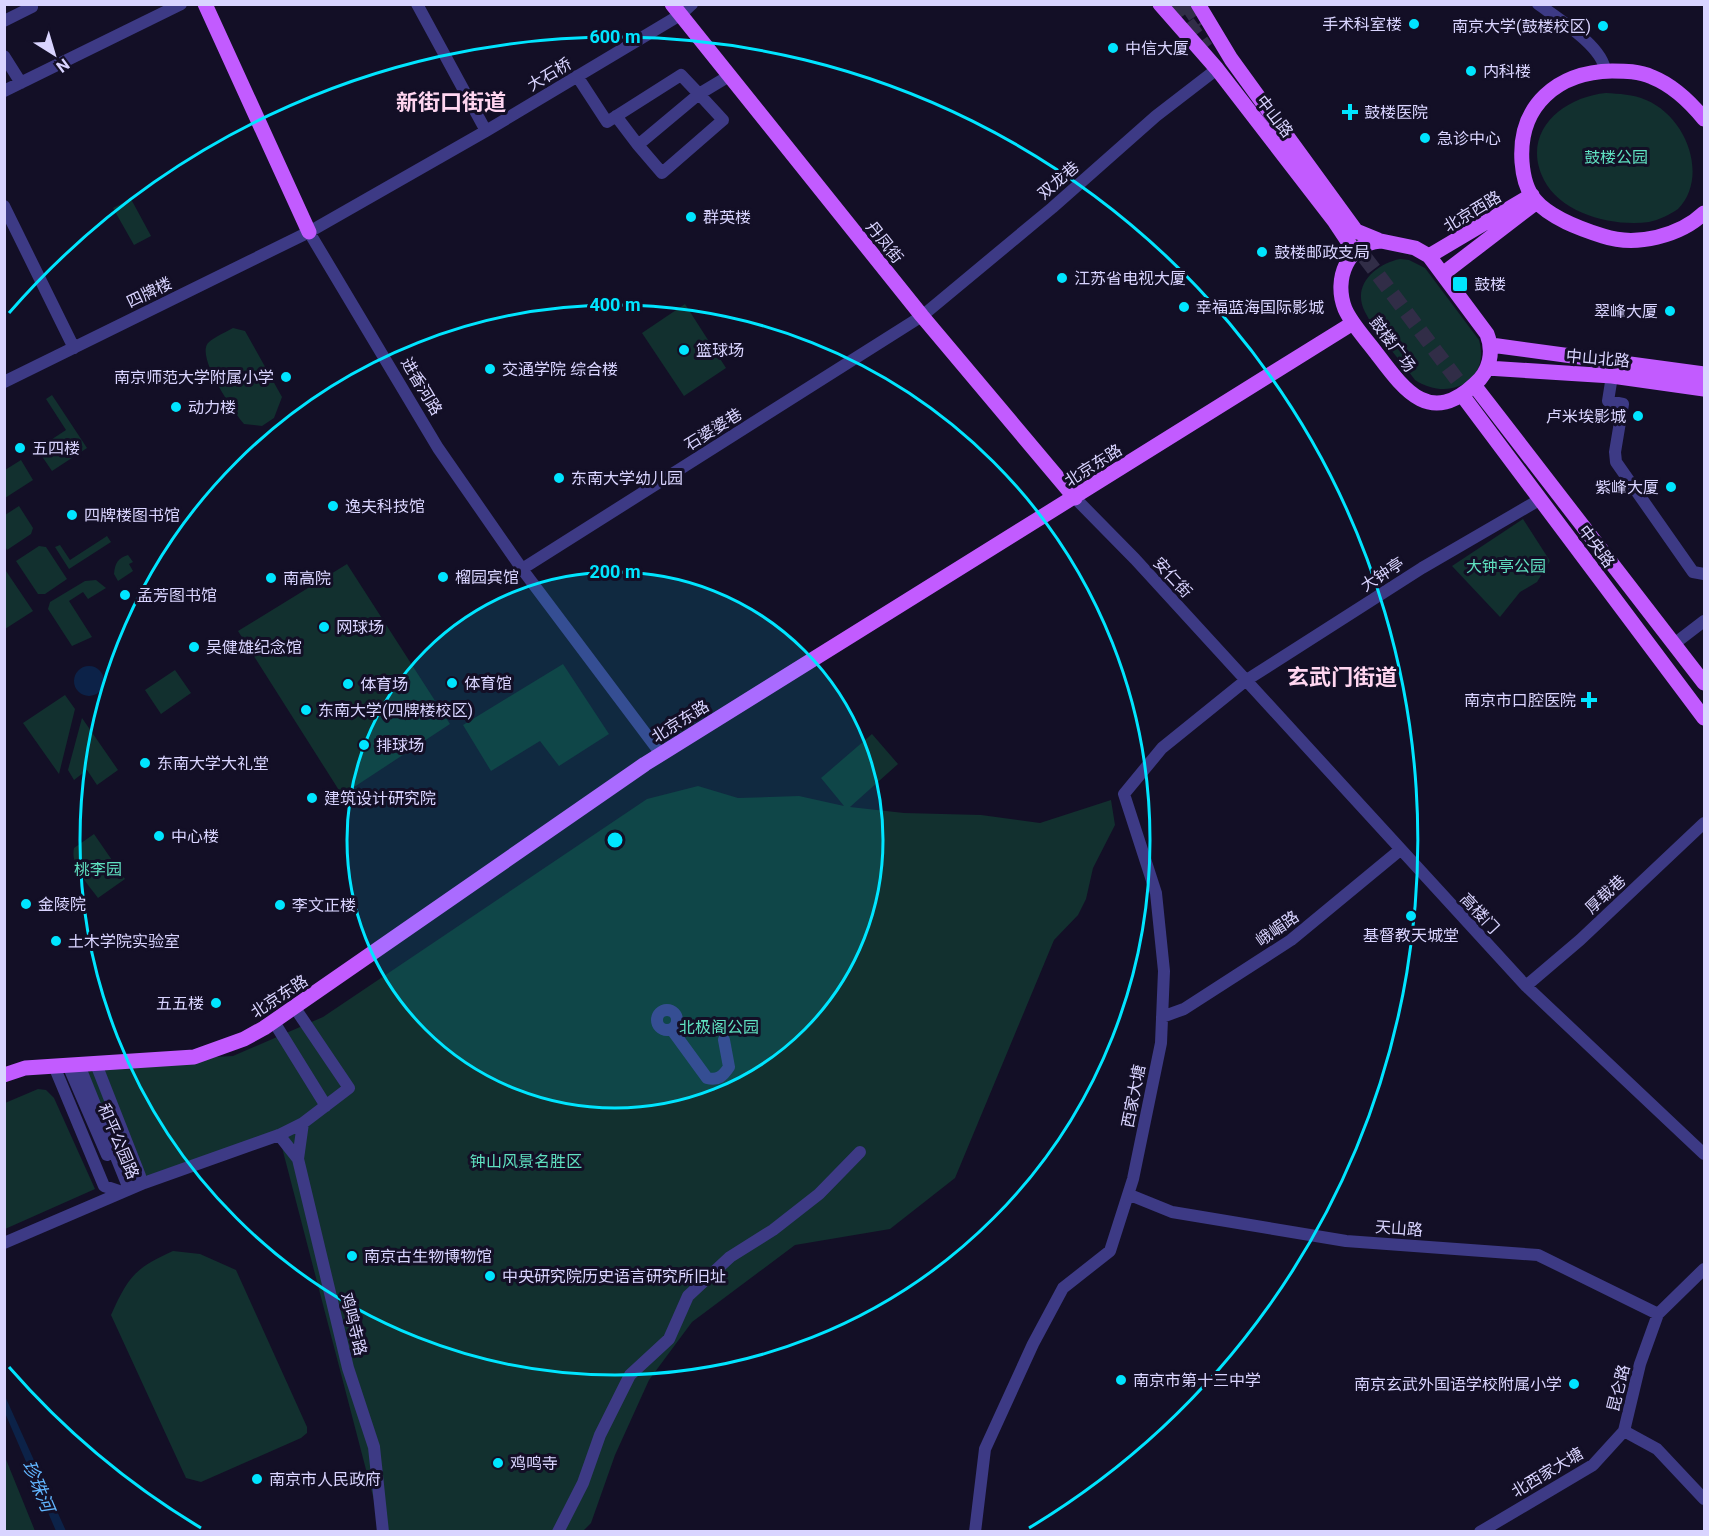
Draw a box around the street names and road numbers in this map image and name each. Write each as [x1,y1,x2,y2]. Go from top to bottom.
street label: 大石桥 [524,54,575,95]
street label: 中山路 [1252,92,1297,141]
street label: 双龙巷 [1034,157,1083,203]
street label: 北京西路 [1440,187,1505,236]
street label: 丹凤街 [862,218,907,267]
street label: 四牌楼 [123,273,175,312]
street label: 鼓楼广场 [1366,313,1419,376]
street label: 中山北路 [1565,346,1631,371]
street label: 进香河路 [397,354,446,419]
street label: 石婆婆巷 [681,404,745,454]
street label: 北京东路 [1061,440,1125,490]
street label: 中央路 [1575,521,1619,571]
street label: 安仁街 [1149,553,1196,601]
street label: 大钟亭 [1357,553,1408,595]
street label: 北京东路 [648,696,712,746]
street label: 厚载巷 [1581,871,1629,918]
street label: 高楼门 [1456,889,1503,937]
street label: 峨嵋路 [1252,907,1302,950]
street label: 北京东路 [247,971,311,1022]
street label: 西家大塘 [1118,1063,1149,1129]
street label: 和平公园路 [94,1101,143,1182]
street label: 天山路 [1374,1217,1424,1240]
street label: 鸡鸣寺路 [337,1291,370,1357]
street label: 昆仑路 [1603,1363,1634,1414]
street label: 北西家大塘 [1508,1444,1586,1501]

